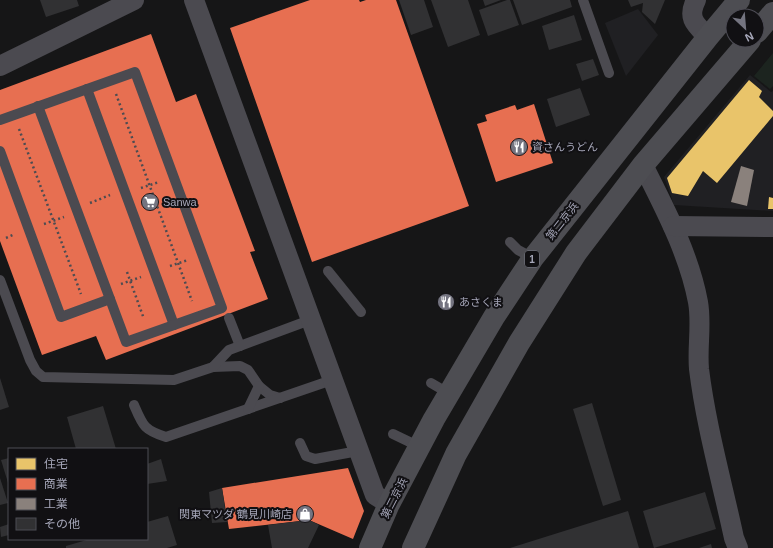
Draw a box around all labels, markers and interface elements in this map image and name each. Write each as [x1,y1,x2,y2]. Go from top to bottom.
north arrow [725,8,765,48]
text: N [743,30,756,44]
restaurant icon: 資さんうどん [509,137,529,157]
place label: 資さんうどん [532,141,598,153]
supermarket icon: Sanwa [140,192,160,212]
place label: Sanwa [163,196,198,208]
street label: 第二京浜 [544,200,580,242]
road number: 1 [525,251,539,267]
restaurant icon: あさくま [436,292,456,312]
place label: あさくま [459,296,503,308]
legend [8,448,148,540]
text: 住宅 [44,457,68,471]
street label: 第二京浜 [379,476,409,520]
text: 商業 [44,477,68,491]
text: 工業 [44,497,68,511]
shop icon: 関東マツダ 鶴見川崎店 [295,504,315,524]
place label: 関東マツダ 鶴見川崎店 [179,508,292,520]
text: その他 [44,517,80,531]

